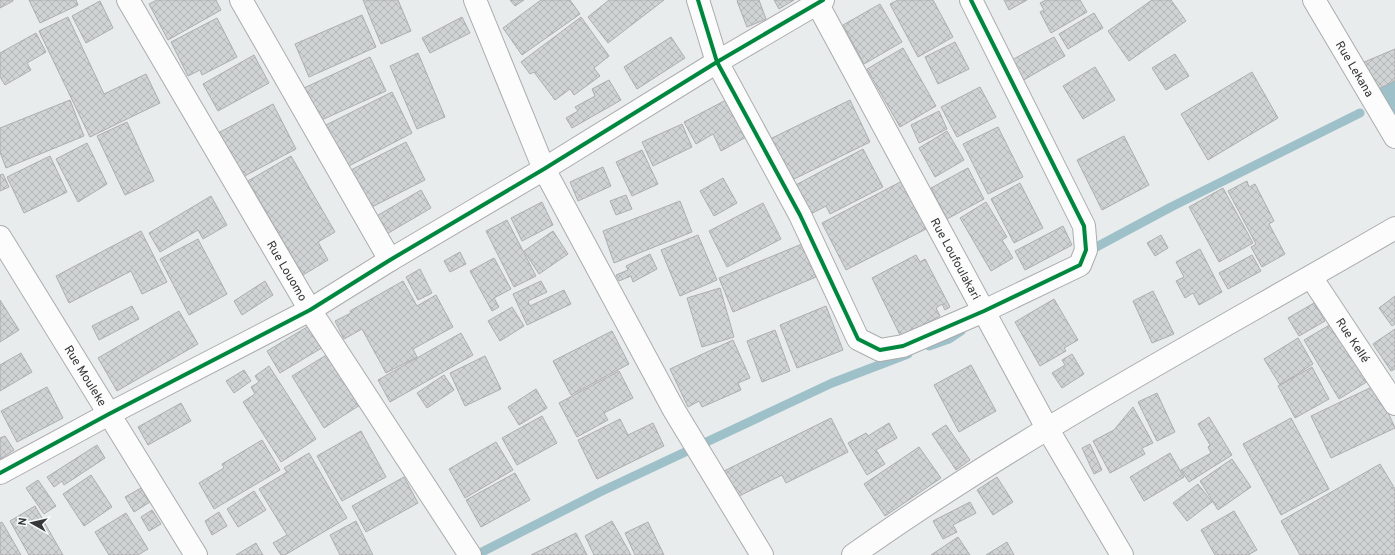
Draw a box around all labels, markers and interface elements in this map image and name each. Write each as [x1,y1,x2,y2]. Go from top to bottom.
street label: Rue Lekana [1331,38,1377,100]
street label: Rue Loufoulakari [926,216,983,303]
street label: Rue Louomo [262,238,310,305]
street label: Rue Kellé [1331,315,1373,366]
street label: Rue Mouleke [60,343,110,410]
north arrow [12,503,52,543]
text: N [16,517,31,527]

